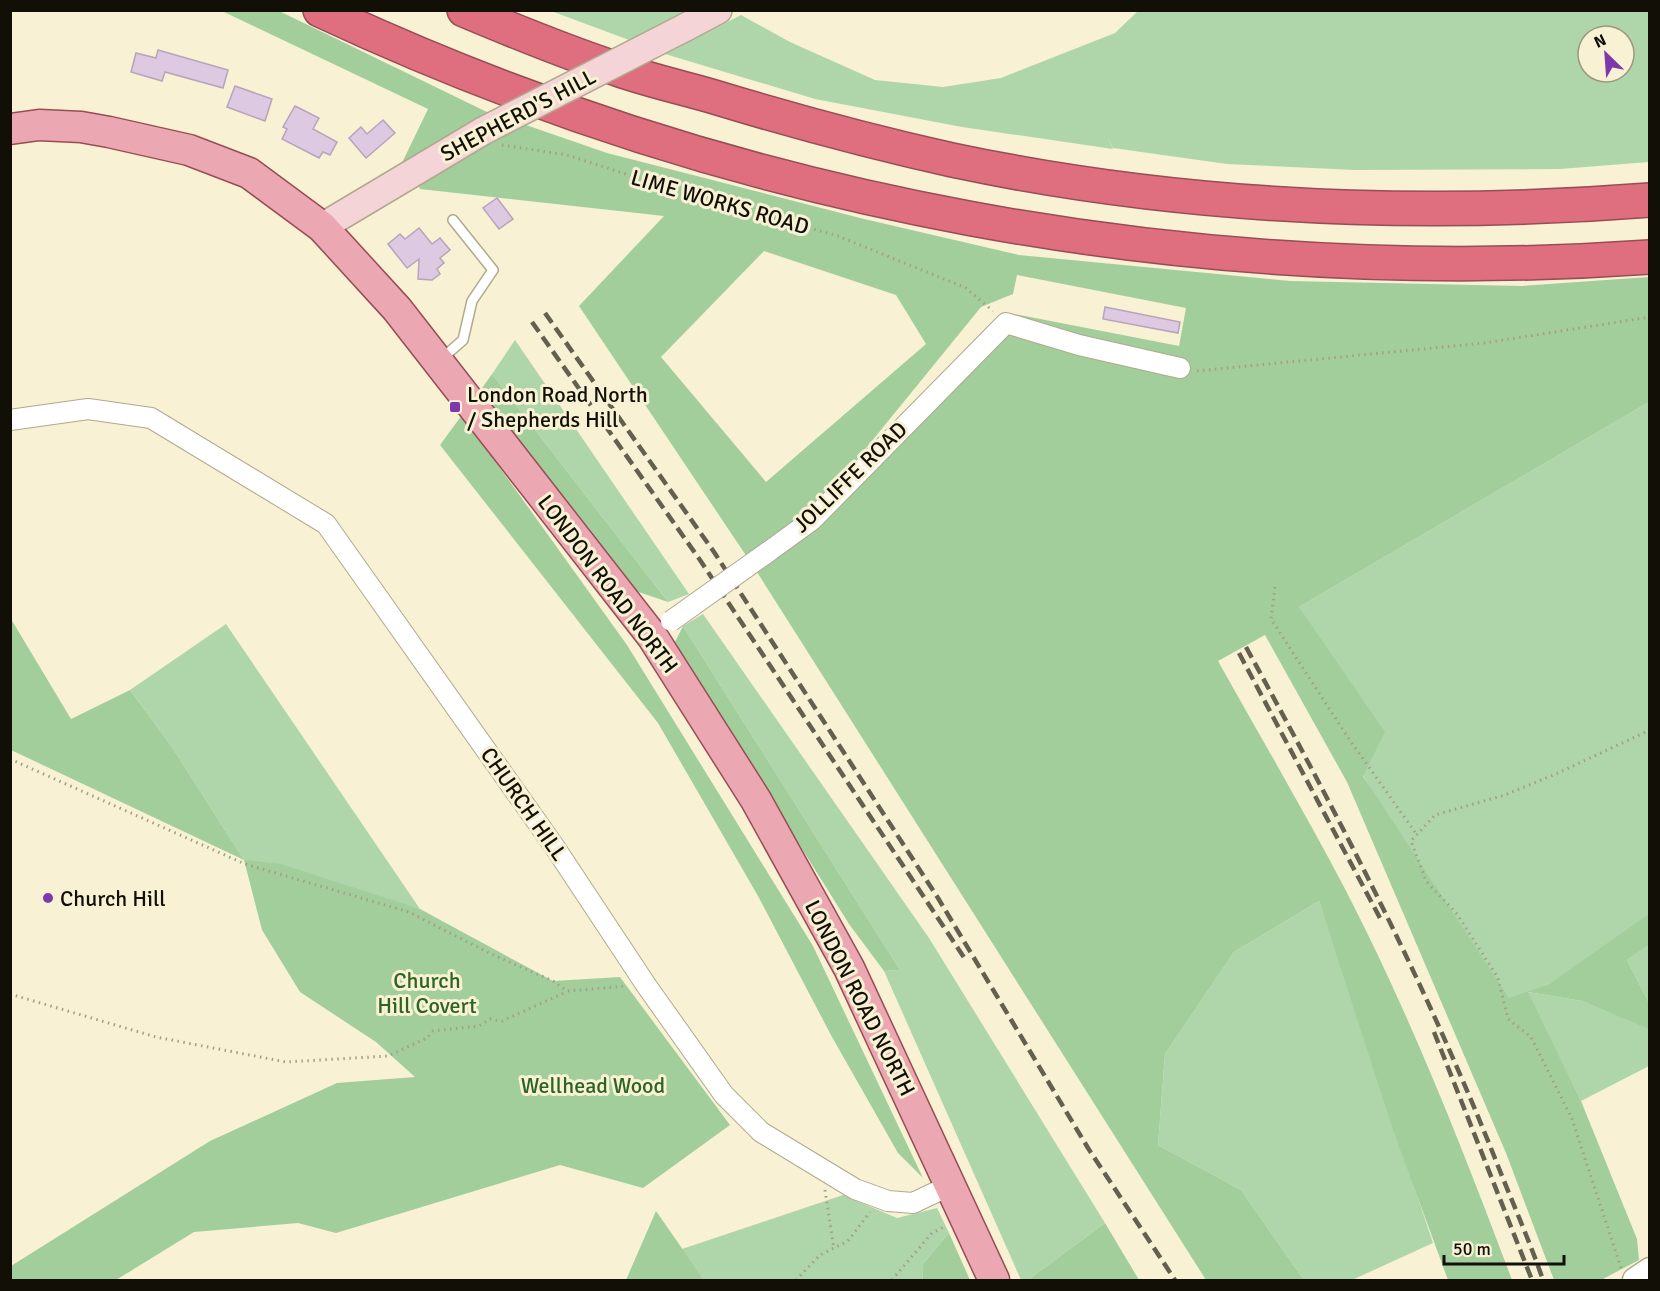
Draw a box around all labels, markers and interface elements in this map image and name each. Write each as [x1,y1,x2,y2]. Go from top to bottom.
north arrow [1576,24,1636,84]
text: N [1591,30,1609,53]
street label: SHEPHERD'S HILL [436,63,600,167]
street label: LIME WORKS ROAD [628,164,812,240]
place label: London Road North / Shepherds Hill [467,381,648,433]
marker: London Road North / Shepherds Hill [448,400,462,414]
street label: JOLLIFFE ROAD [787,416,913,538]
street label: LONDON ROAD NORTH [532,489,684,679]
street label: CHURCH HILL [475,742,573,866]
place label: Church Hill [60,885,166,912]
marker: Church Hill [41,891,55,905]
street label: LONDON ROAD NORTH [799,895,921,1101]
park label: Church Hill Covert [377,967,477,1019]
park label: Wellhead Wood [521,1072,665,1099]
scale bar [1444,1228,1564,1266]
text: 50 m [1453,1238,1491,1260]

